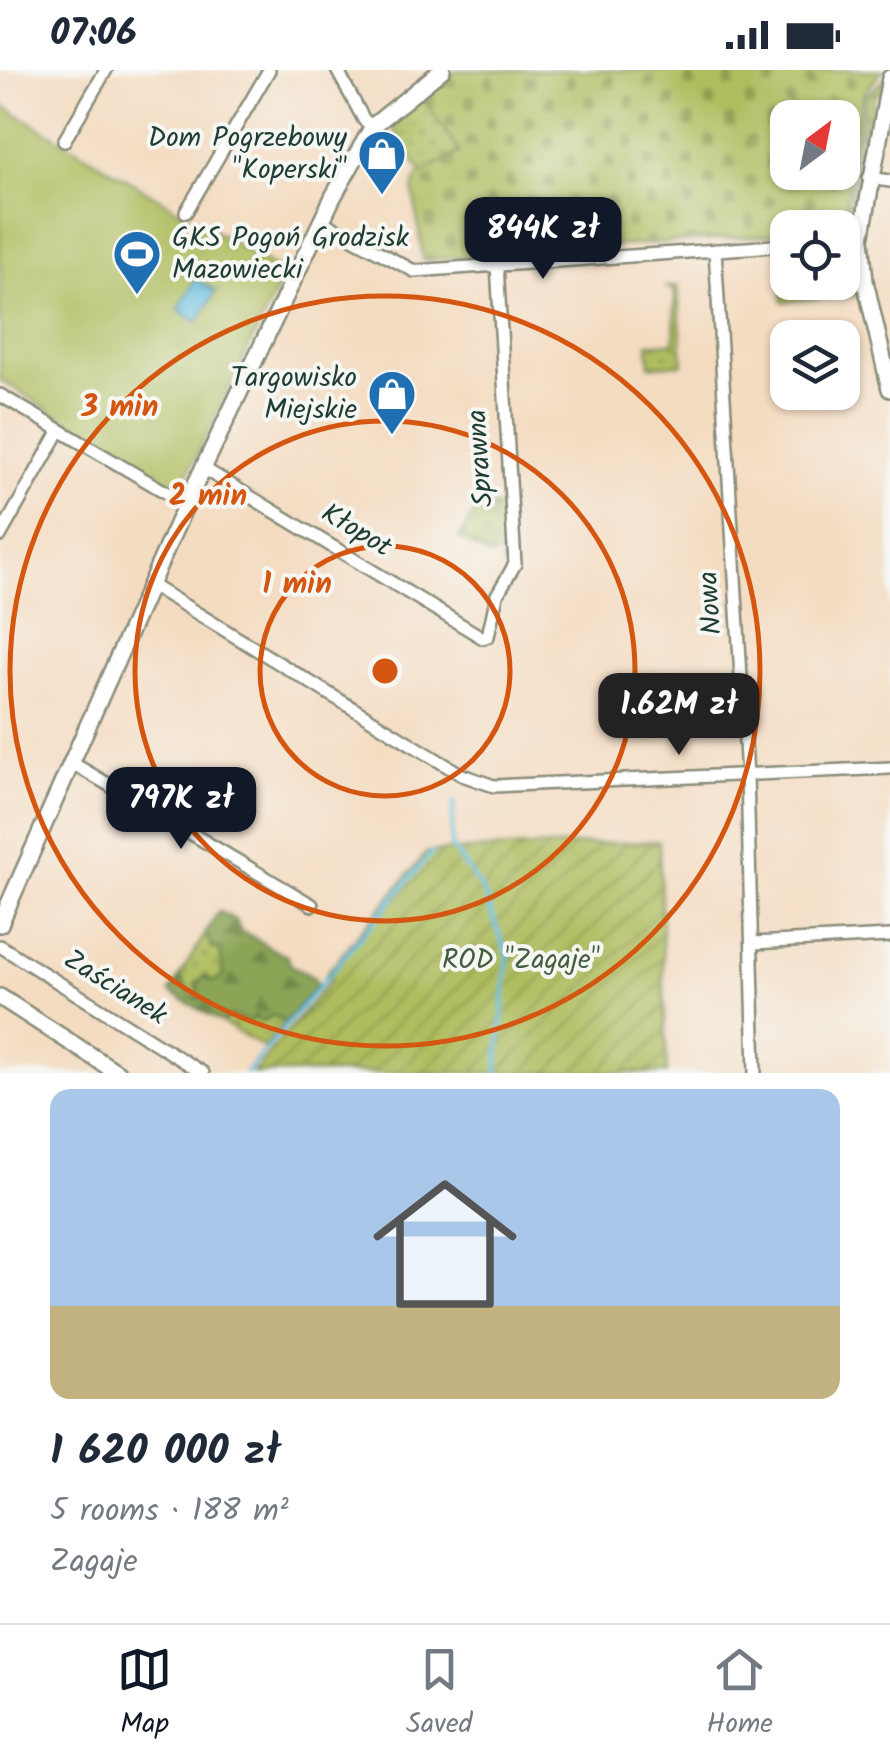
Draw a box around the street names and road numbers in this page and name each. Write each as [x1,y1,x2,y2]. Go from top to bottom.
street label: Sprawna [455,408,507,508]
street label: Kłopot [312,492,401,571]
street label: Nowa [686,570,736,636]
street label: Zaścianek [54,938,177,1038]

